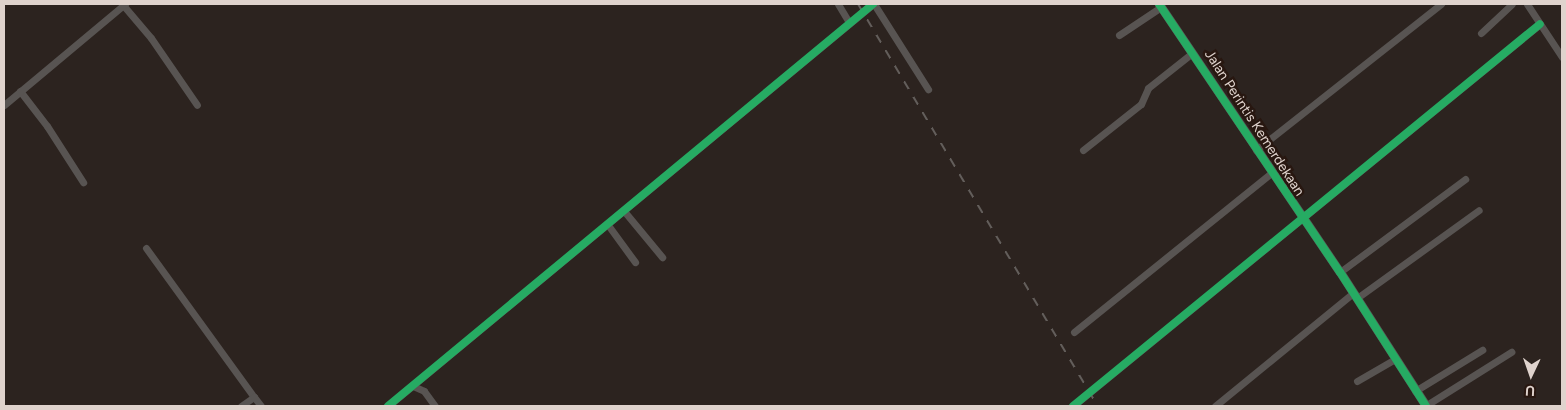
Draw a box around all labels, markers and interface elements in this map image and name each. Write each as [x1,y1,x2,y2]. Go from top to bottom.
street label: Jalan Perintis Kemerdekaan [1200,47,1308,199]
north arrow [1506,350,1556,400]
text: U [1525,382,1536,399]

